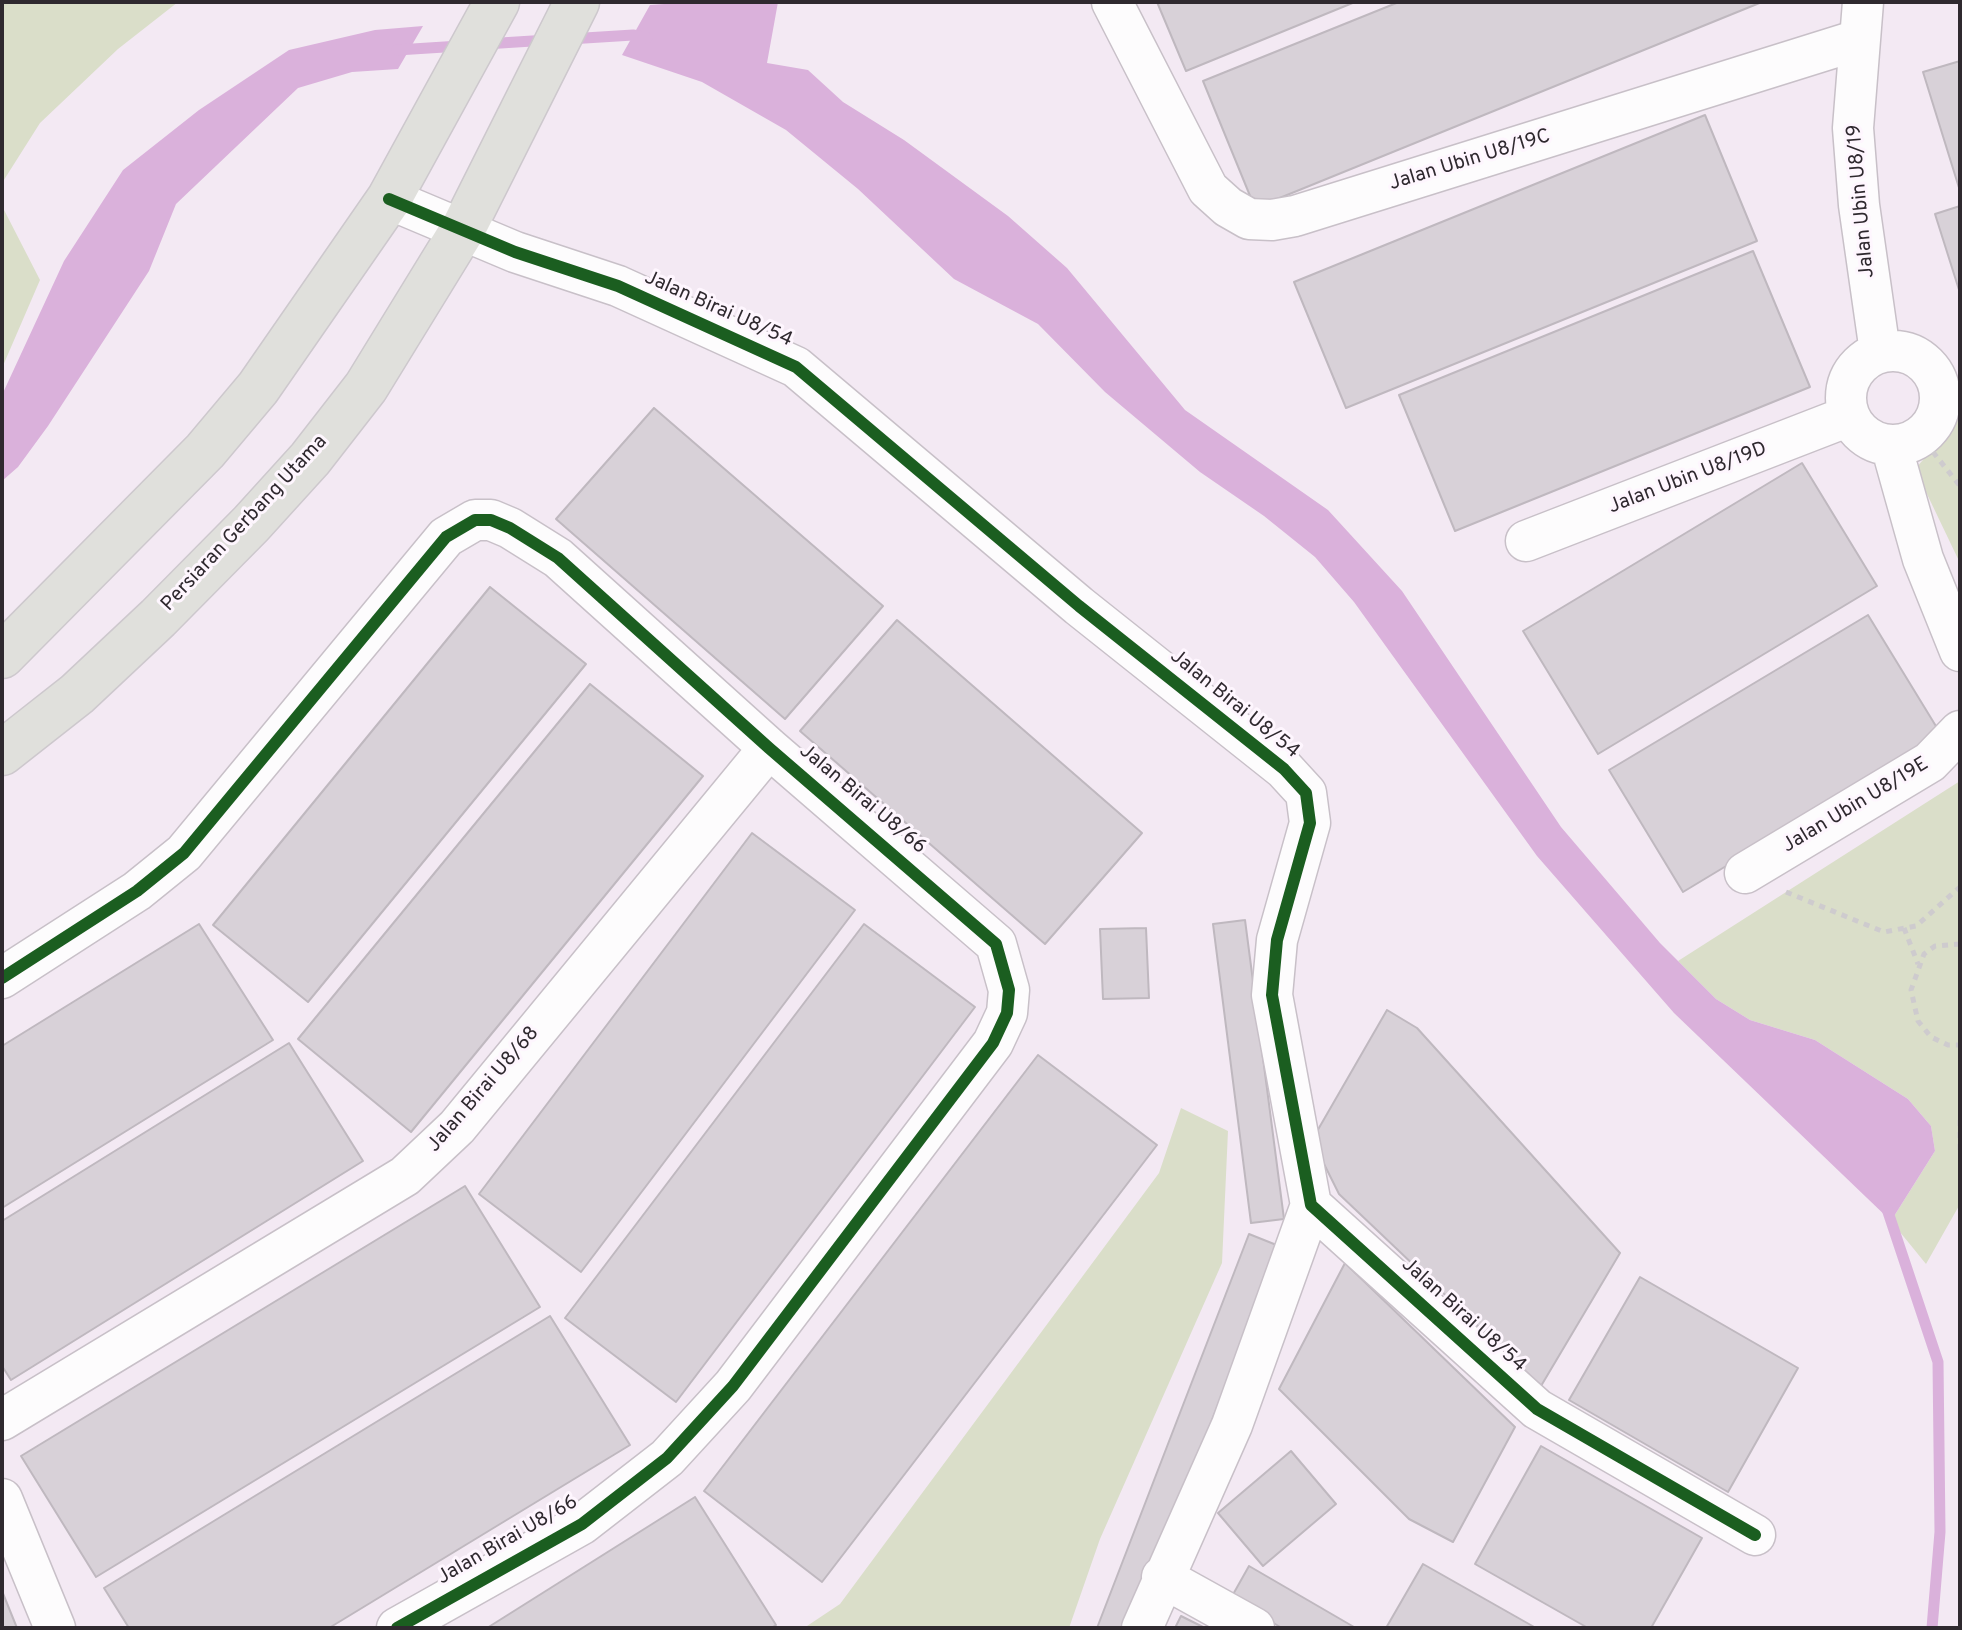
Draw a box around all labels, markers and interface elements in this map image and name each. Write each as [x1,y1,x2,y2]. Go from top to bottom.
street label: Jalan Ubin U8/19 [1843,123,1881,279]
street label: Jalan Ubin U8/19C [1387,125,1553,197]
street label: Jalan Birai U8/54 [640,267,796,353]
street label: Persiaran Gerbang Utama [157,431,333,617]
street label: Jalan Ubin U8/19D [1605,438,1771,520]
street label: Jalan Birai U8/54 [1164,645,1304,765]
street label: Jalan Birai U8/66 [794,740,930,860]
street label: Jalan Ubin U8/19E [1779,753,1933,859]
street label: Jalan Birai U8/68 [423,1022,545,1158]
street label: Jalan Birai U8/54 [1396,1254,1530,1378]
street label: Jalan Birai U8/66 [433,1491,583,1591]

